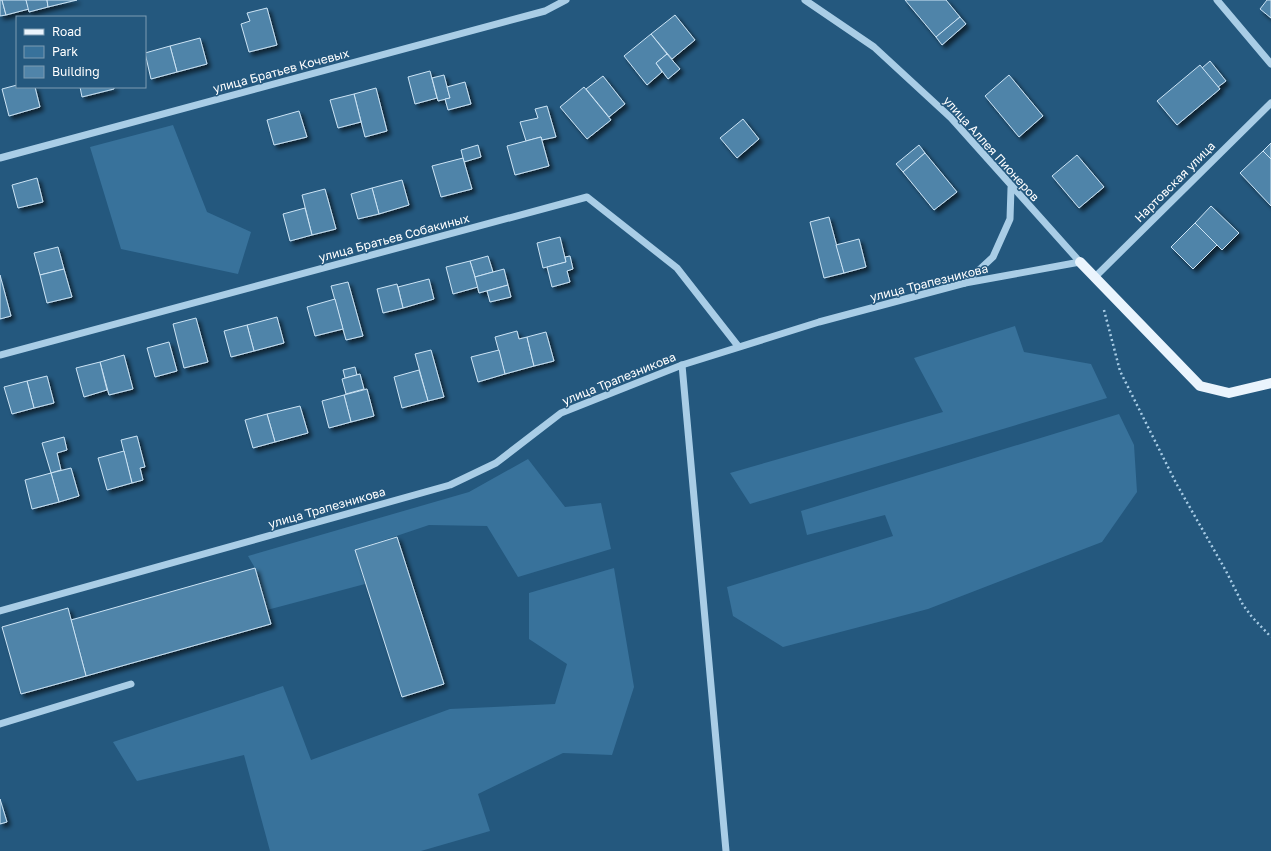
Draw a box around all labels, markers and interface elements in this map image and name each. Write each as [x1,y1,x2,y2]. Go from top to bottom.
legend [16,16,146,88]
text: Road [52,24,81,39]
text: Park [52,44,78,59]
street label: улица Братьев Кочевых [211,45,351,96]
text: Building [52,64,100,79]
street label: улица Аллея Пионеров [940,93,1043,205]
street label: Нартовская улица [1131,138,1218,225]
street label: улица Братьев Собакиных [317,210,471,265]
street label: улица Трапезникова [868,261,989,304]
street label: улица Трапезникова [560,349,678,408]
street label: улица Трапезникова [267,484,387,531]

